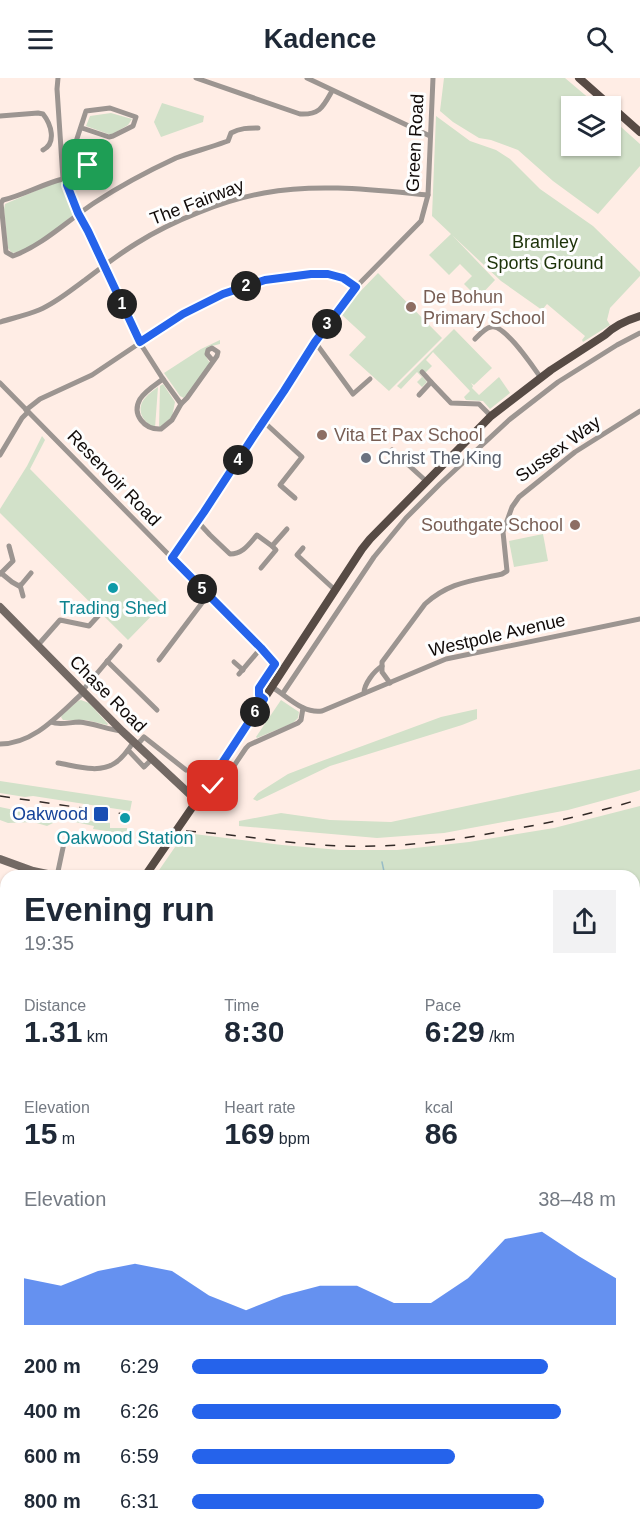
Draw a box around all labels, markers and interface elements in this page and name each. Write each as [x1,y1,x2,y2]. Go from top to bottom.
icon: menu [24,23,57,56]
icon: search [583,23,616,56]
text: Kadence [264,24,376,54]
street label: Green Road [402,94,428,192]
map controls [561,96,621,156]
button: layers [561,96,621,156]
pin [62,139,113,190]
icon: arrive [71,148,104,181]
street label: The Fairway [147,175,247,229]
park label: Bramley Sports Ground [486,232,604,273]
pin: 2 [231,271,261,301]
text: 2 [242,277,250,294]
place label: De Bohun Primary School [423,287,545,328]
pin: 1 [107,289,137,319]
text: 1 [118,295,126,312]
marker: De Bohun Primary School [404,300,418,314]
pin: 3 [312,309,342,339]
text: 3 [323,315,331,332]
street label: Sussex Way [512,412,604,486]
place label: Vita Et Pax School [334,425,483,445]
street label: Reservoir Road [63,426,165,530]
marker: Vita Et Pax School [315,428,329,442]
pin: 4 [223,445,253,475]
place label: Christ The King [378,448,502,468]
text: 4 [234,451,242,468]
marker: Christ The King [359,451,373,465]
place label: Southgate School [421,515,563,535]
marker: Southgate School [568,518,582,532]
pin: 5 [187,574,217,604]
text: 5 [198,580,206,597]
marker: Trading Shed [106,581,120,595]
place label: Trading Shed [59,598,167,618]
street label: Westpole Avenue [427,610,567,660]
street label: Chase Road [66,652,150,736]
pin: 6 [240,697,270,727]
text: 6 [251,703,259,720]
pin [187,760,238,811]
icon: check [196,769,229,802]
place label: Oakwood [12,804,88,824]
marker: Oakwood [92,805,110,823]
marker: Oakwood Station [118,811,132,825]
place label: Oakwood Station [56,828,194,848]
button: share [553,890,616,953]
text: Evening run [24,891,215,928]
text: 19:35 [24,932,74,954]
text: Distance [24,997,86,1014]
text: Time [224,997,259,1014]
text: Pace [425,997,461,1014]
text: 1.31 [24,1015,82,1048]
text: 8:30 [224,1015,284,1048]
text: 6:29 [425,1015,485,1048]
text: km [82,1028,108,1045]
text: /km [485,1028,515,1045]
text: Elevation [24,1099,90,1116]
text: Heart rate [224,1099,295,1116]
text: kcal [425,1099,453,1116]
text: 15 [24,1117,57,1150]
text: 169 [224,1117,274,1150]
text: 86 [425,1117,458,1150]
text: m [57,1130,75,1147]
text: bpm [274,1130,310,1147]
text: Elevation [24,1188,106,1210]
text: 38–48 m [538,1188,616,1210]
text: 200 m [24,1355,81,1377]
text: 6:29 [120,1355,159,1377]
text: 400 m [24,1400,81,1422]
text: 6:26 [120,1400,159,1422]
text: 600 m [24,1445,81,1467]
text: 6:59 [120,1445,159,1467]
text: 800 m [24,1490,81,1512]
text: 6:31 [120,1490,159,1512]

